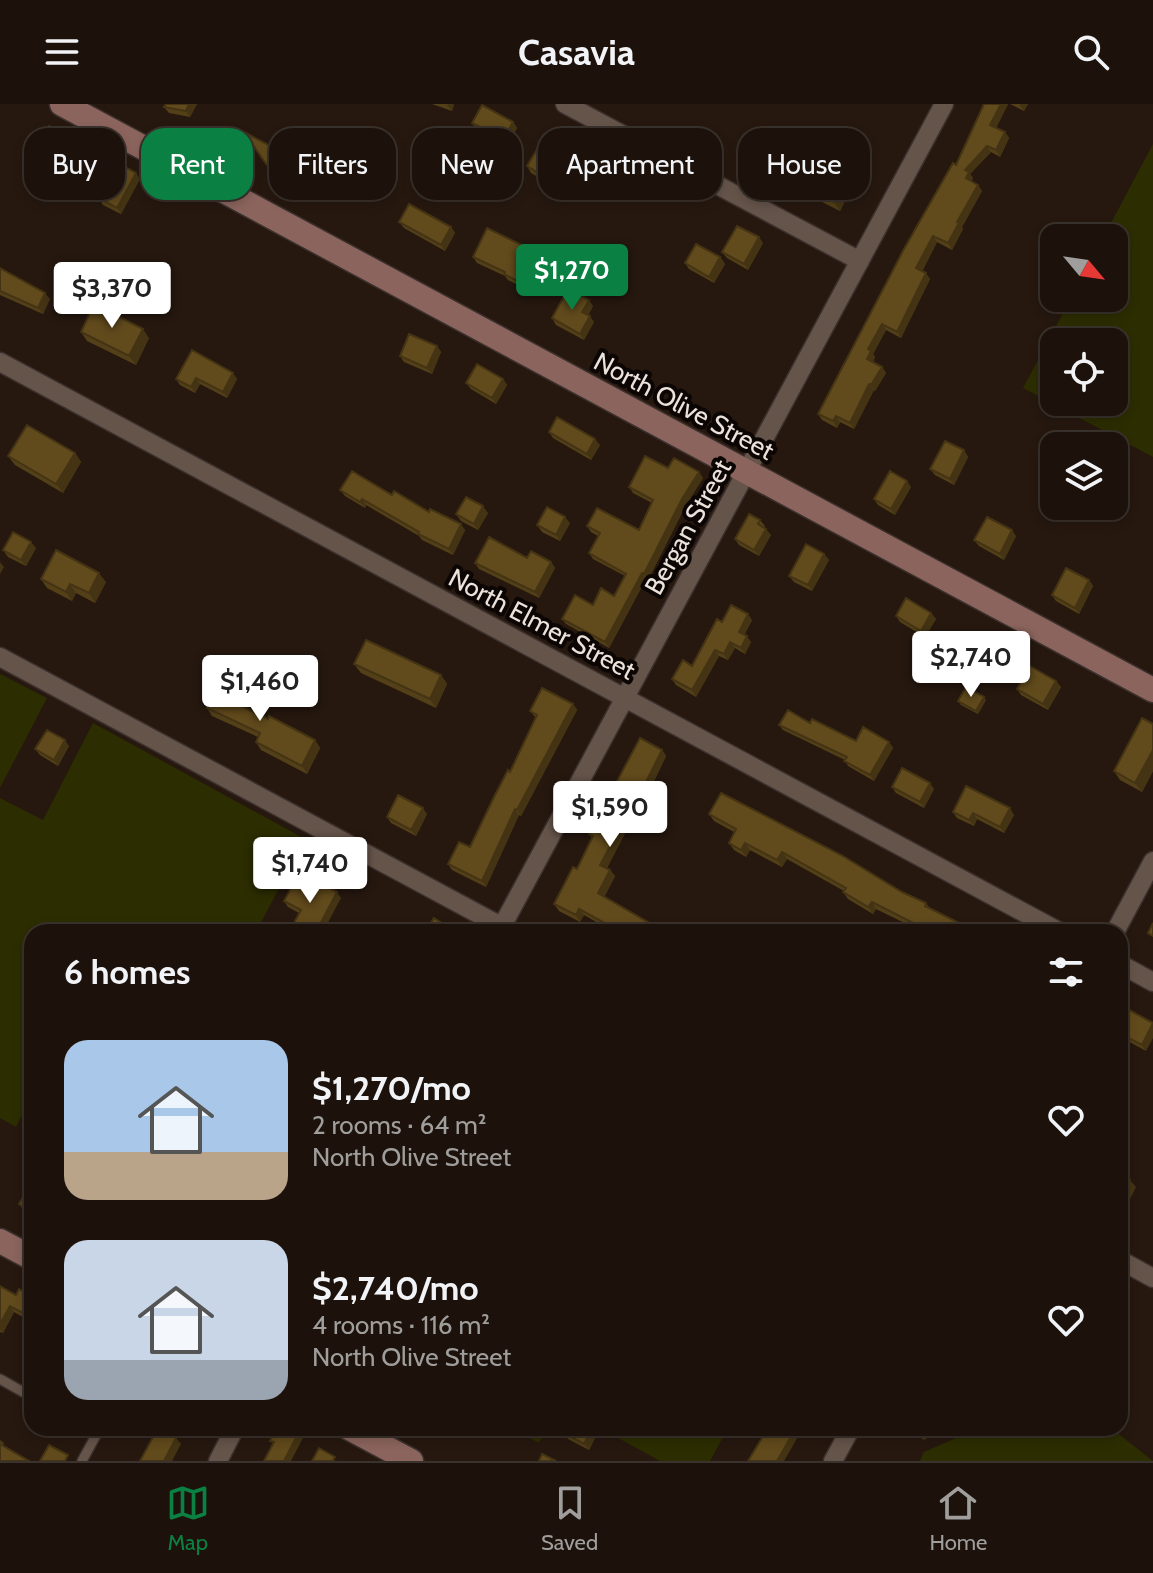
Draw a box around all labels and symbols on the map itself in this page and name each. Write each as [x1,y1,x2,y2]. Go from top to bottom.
north arrow [1040,224,1128,312]
pin: $1,270 [507,244,637,312]
pin: $3,370 [47,262,177,330]
street label: North Olive Street [589,345,780,467]
street label: Bergan Street [638,454,738,600]
street label: North Elmer Street [443,561,641,687]
pin: $2,740 [906,631,1036,699]
pin: $1,460 [195,655,325,723]
pin: $1,590 [545,781,675,849]
pin: $1,740 [245,837,375,905]

